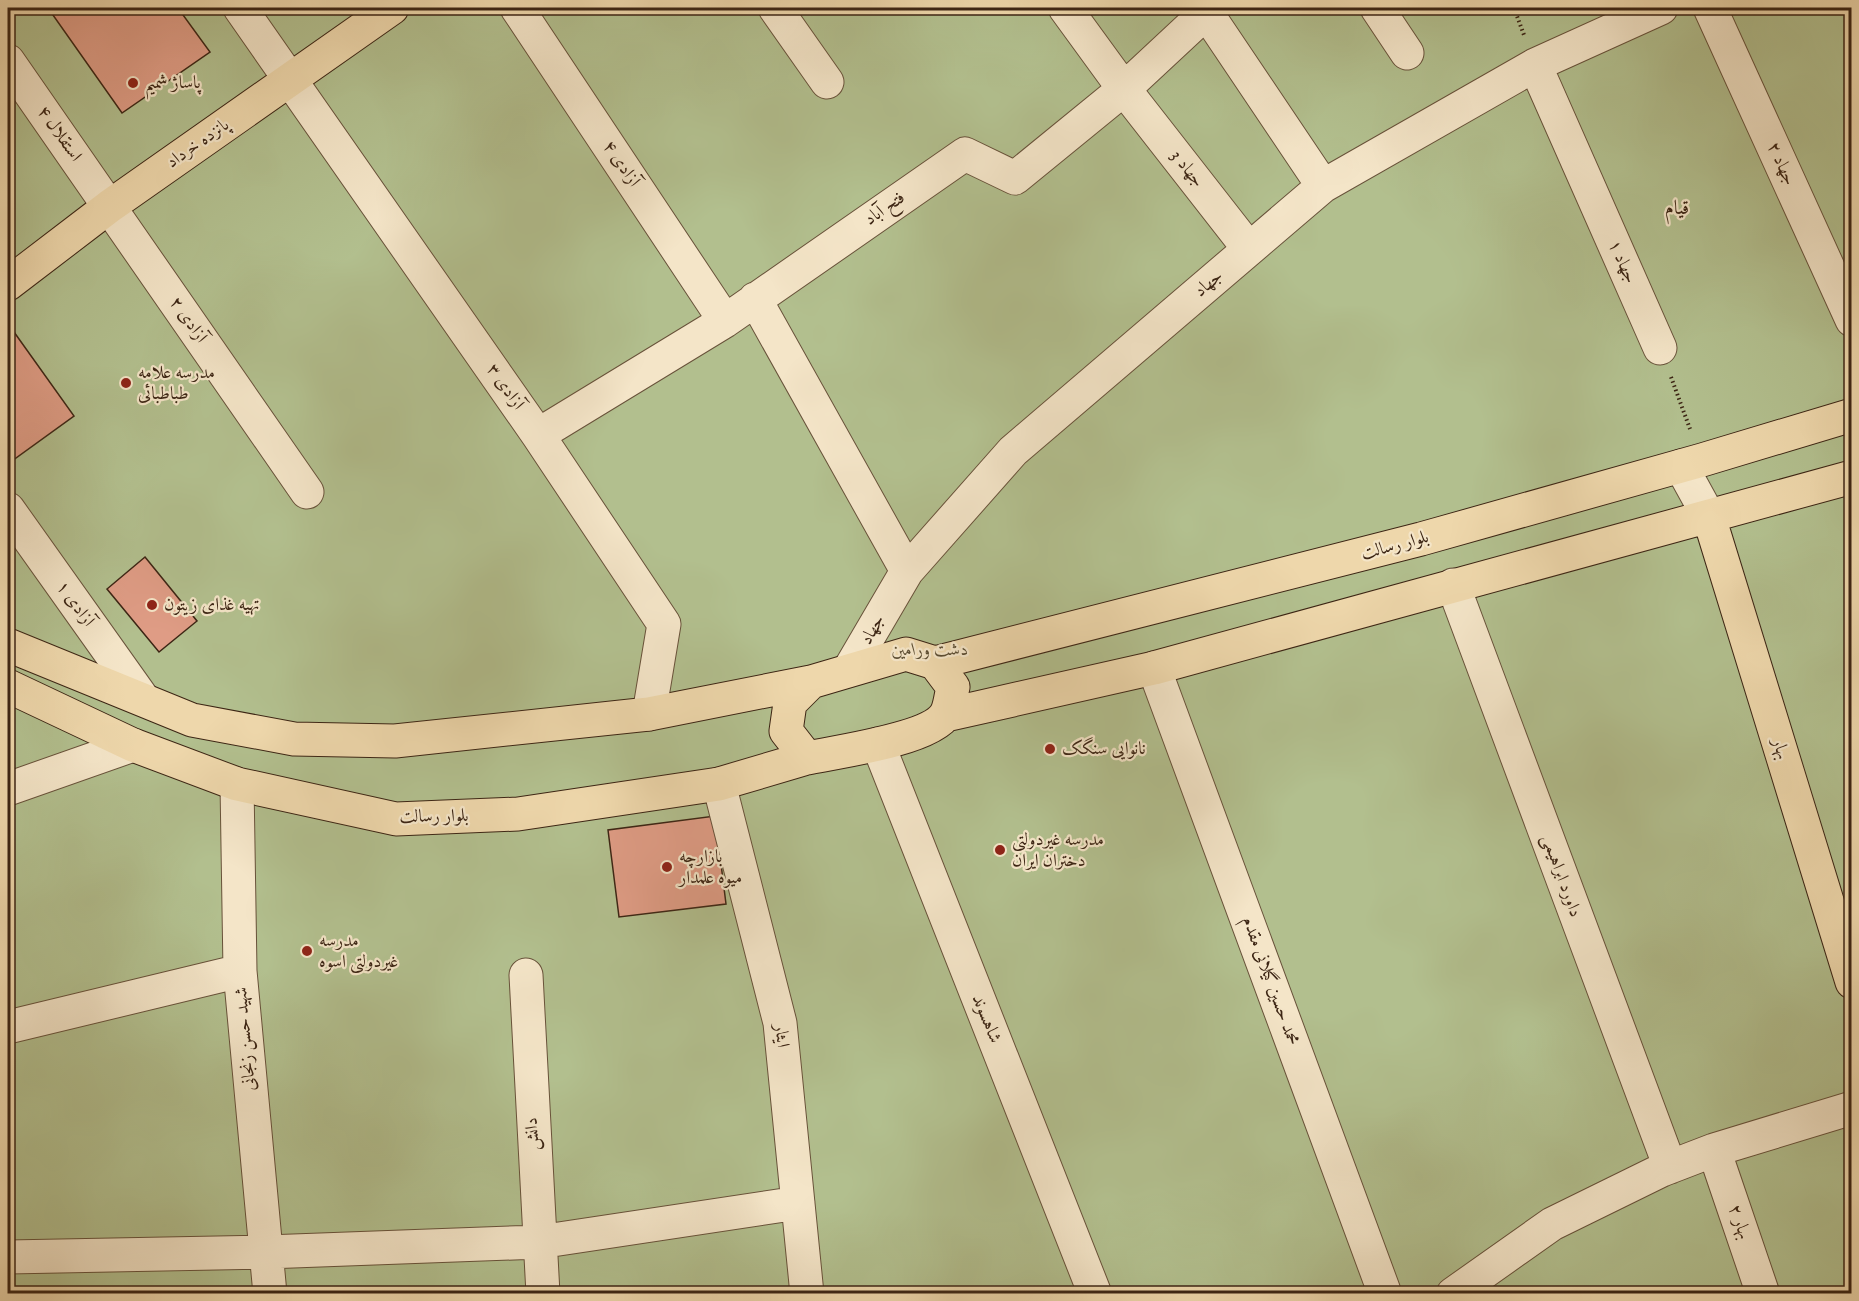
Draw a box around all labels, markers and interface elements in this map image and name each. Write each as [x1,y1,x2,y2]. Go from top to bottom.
place label: پاساژ شمیم [145,72,202,100]
marker: پاساژ شمیم [126,76,140,90]
street label: استقلال ۴ [31,102,87,167]
street label: پانزده خرداد [162,113,235,174]
street label: آزادی ۴ [597,136,646,193]
street label: جهاد ۲ [1761,139,1801,189]
street label: جهاد 3 [1165,145,1209,193]
street label: فتح آباد [860,187,912,234]
district label: قیام [1665,196,1689,225]
street label: جهاد ۱ [1602,237,1642,287]
street label: جهاد [1190,265,1228,303]
street label: آزادی ۲ [164,292,213,349]
street label: آزادی ۳ [481,359,530,416]
place label: مدرسه علامه طباطبائی [138,362,215,406]
marker: مدرسه علامه طباطبائی [119,376,133,390]
street label: بلوار رسالت [1359,526,1431,566]
street label: آزادی ۱ [51,576,101,633]
place label: تهیه غذای زیتون [164,594,259,617]
marker: تهیه غذای زیتون [145,598,159,612]
street label: جهاد [855,611,891,649]
park label: دشت ورامین [892,639,968,662]
street label: بهار [1765,734,1794,762]
place label: نانوایی سنگک [1062,736,1146,761]
marker: نانوایی سنگک [1043,742,1057,756]
street label: بلوار رسالت [399,805,469,829]
place label: مدرسه غیردولتی دختران ایران [1012,829,1104,873]
street label: داورد ابراهیمی [1535,832,1587,920]
marker: مدرسه غیردولتی دختران ایران [993,843,1007,857]
place label: بازارچه میوه علمدار [677,846,742,890]
marker: بازارچه میوه علمدار [660,860,674,874]
street label: محمد حسین گیلانی مقدم [1233,913,1304,1050]
place label: مدرسه غیردولتی اسوه [319,930,398,974]
marker: مدرسه غیردولتی اسوه [300,944,314,958]
street label: شهید حسن زنجانی [230,986,262,1092]
street label: شاهسوند [966,991,1006,1047]
street label: ایثار [768,1021,794,1049]
street label: دانش [521,1117,545,1151]
street label: بهار ۲ [1722,1202,1756,1242]

